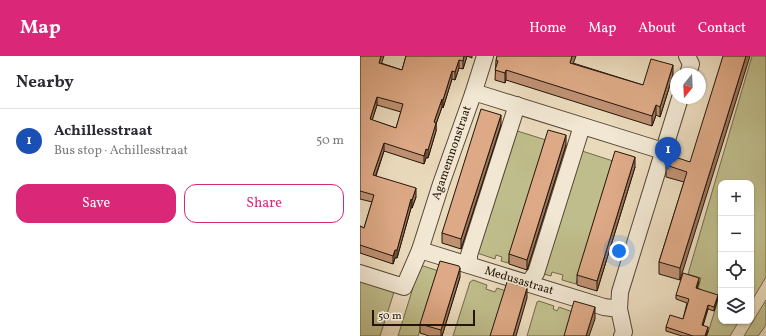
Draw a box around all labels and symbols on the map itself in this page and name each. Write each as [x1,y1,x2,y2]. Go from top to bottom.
north arrow [670,68,706,104]
street label: Agamemnonstraat [428,104,476,202]
pin: 1 [655,137,681,170]
your location [609,241,629,261]
street label: Medusastraat [482,263,556,299]
scale bar [372,308,475,327]

